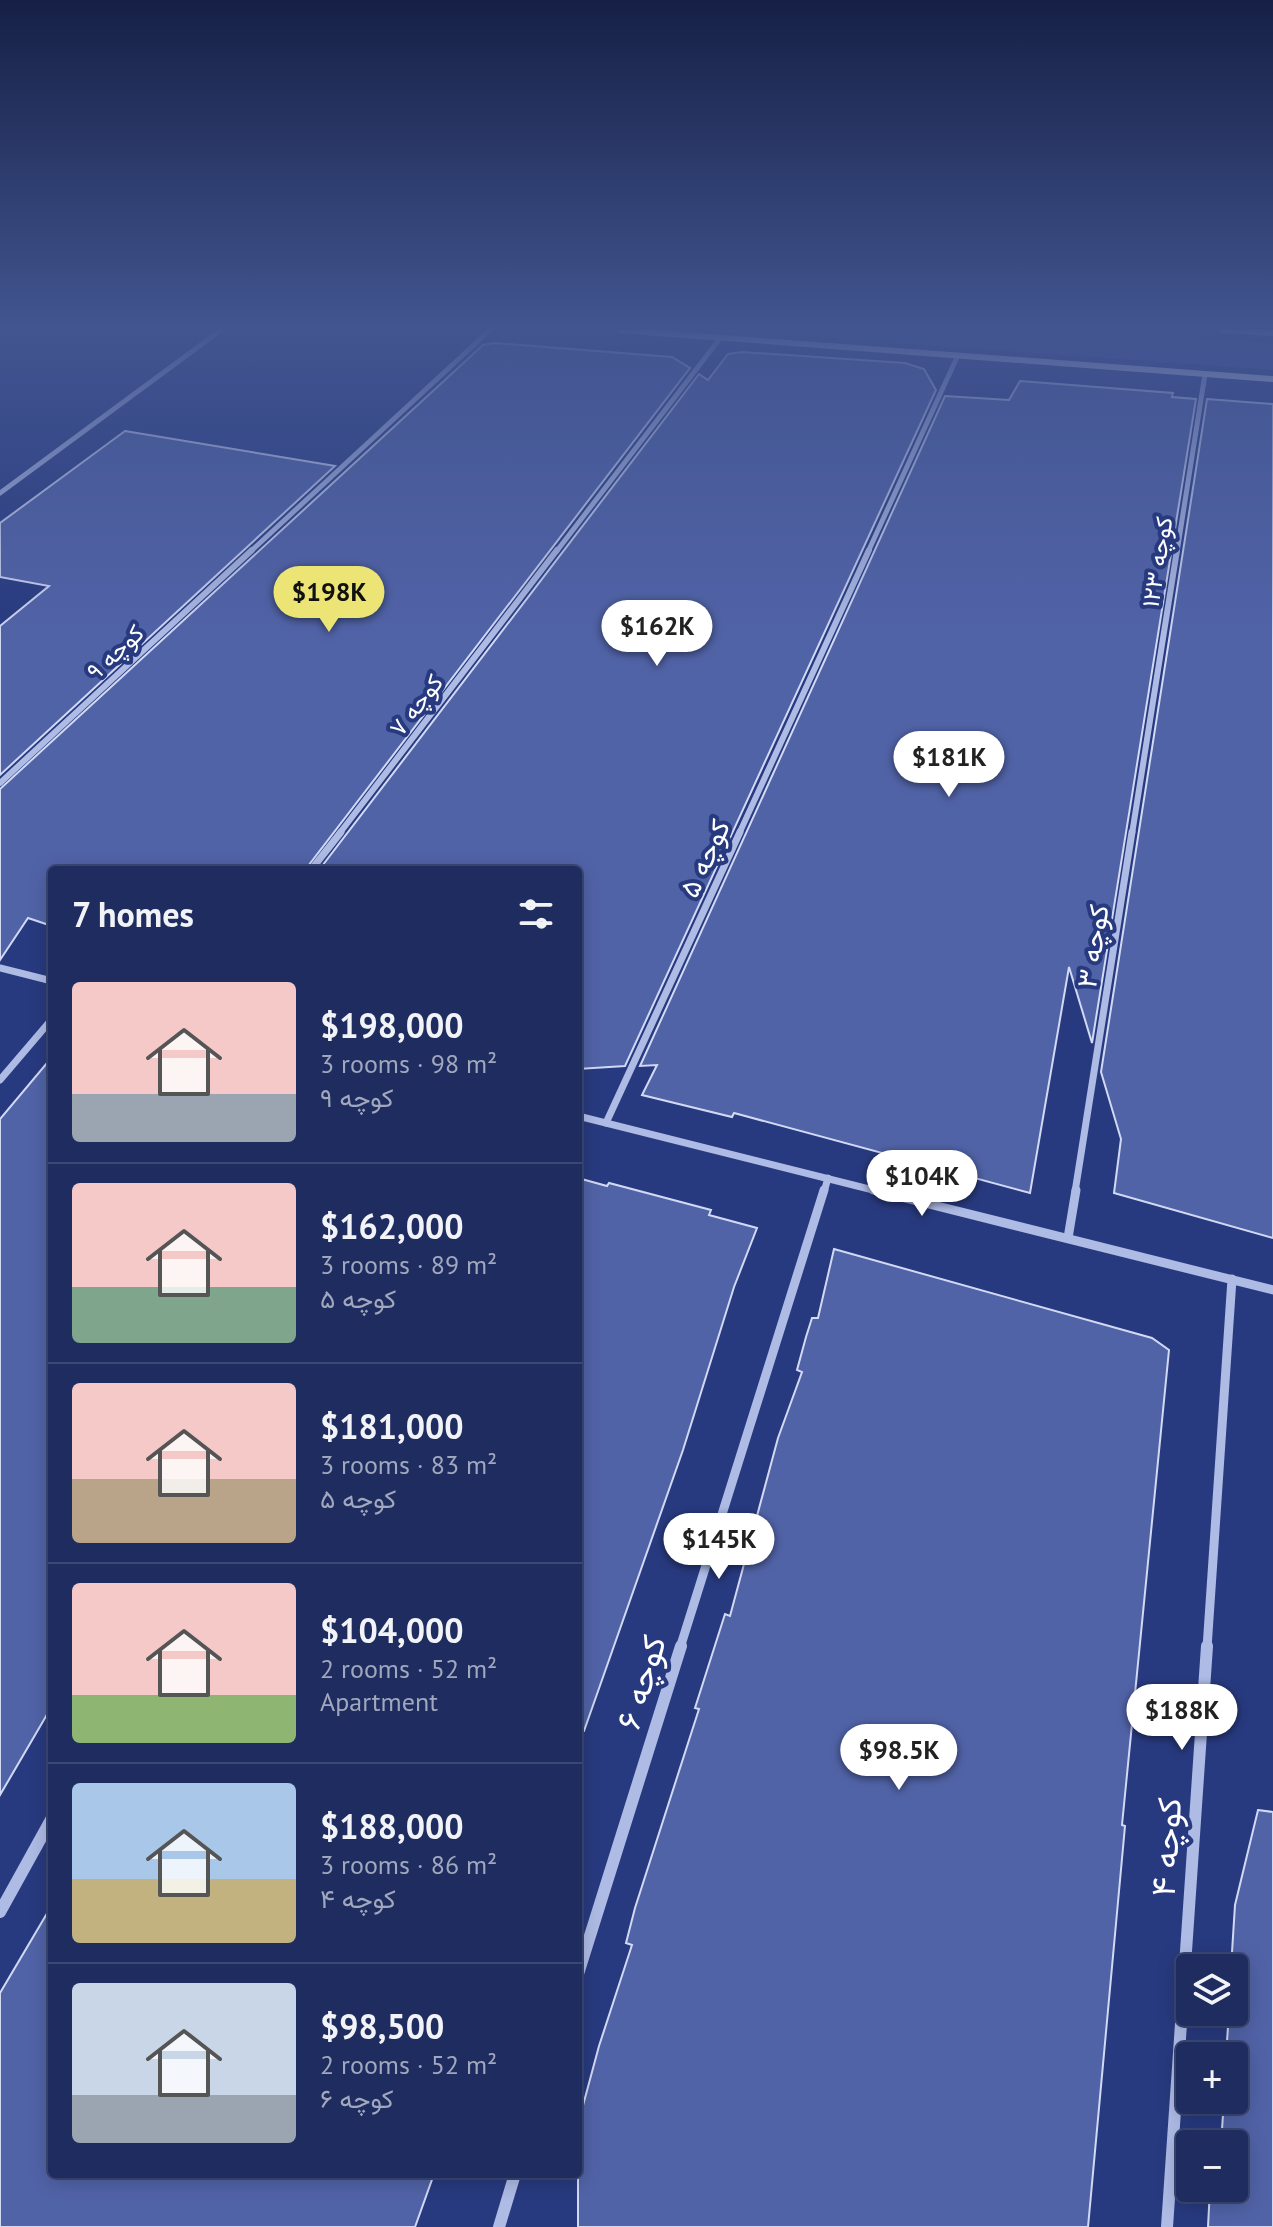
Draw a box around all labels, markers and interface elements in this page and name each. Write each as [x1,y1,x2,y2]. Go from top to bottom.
street label: کوچه ۱۲۳ [1135,514,1180,610]
pin: $198K [273,566,385,634]
text: $198K [291,575,367,608]
pin: $162K [601,600,713,668]
text: $162K [619,609,695,642]
street label: کوچه ۹ [80,618,151,687]
street label: کوچه ۷ [382,668,451,743]
pin: $181K [893,731,1005,799]
text: $181K [911,740,987,773]
street label: کوچه ۵ [670,813,739,903]
text: 7 homes [72,892,194,936]
icon: filters [514,892,558,936]
street label: کوچه ۳ [1067,902,1118,991]
text: $198,000 [320,1003,464,1047]
icon: home [136,1014,232,1110]
text: 3 rooms · 98 m² [320,1047,497,1080]
text: کوچه ۹ [320,1081,393,1114]
pin: $104K [866,1150,978,1218]
text: $104K [884,1159,960,1192]
text: $162,000 [320,1204,464,1248]
icon: home [136,1215,232,1311]
text: 3 rooms · 89 m² [320,1248,497,1281]
text: کوچه ۵ [320,1282,396,1315]
text: $181,000 [320,1404,464,1448]
icon: home [136,1415,232,1511]
text: 3 rooms · 83 m² [320,1448,497,1481]
text: کوچه ۵ [320,1482,396,1515]
pin: $145K [663,1513,775,1581]
text: $145K [681,1522,757,1555]
text: $104,000 [320,1608,464,1652]
icon: home [136,1615,232,1711]
street label: کوچه ۶ [605,1630,677,1735]
text: 2 rooms · 52 m² [320,1652,497,1685]
pin: $188K [1126,1684,1238,1752]
text: Apartment [320,1685,438,1718]
text: $188K [1144,1693,1220,1726]
pin: $98.5K [834,1724,964,1792]
text: $98.5K [858,1733,940,1766]
street label: کوچه ۴ [1140,1796,1192,1898]
text: $188,000 [320,1804,464,1848]
icon: home [136,1815,232,1911]
text: 3 rooms · 86 m² [320,1848,497,1881]
text: کوچه ۴ [320,1882,396,1915]
map controls [1176,1954,1248,2202]
button: layers [1176,1954,1248,2026]
text: $98,500 [320,2004,444,2048]
icon: home [136,2015,232,2111]
button: + [1176,2042,1248,2114]
text: 2 rooms · 52 m² [320,2048,497,2081]
text: کوچه ۶ [320,2082,394,2115]
button: − [1176,2130,1248,2202]

